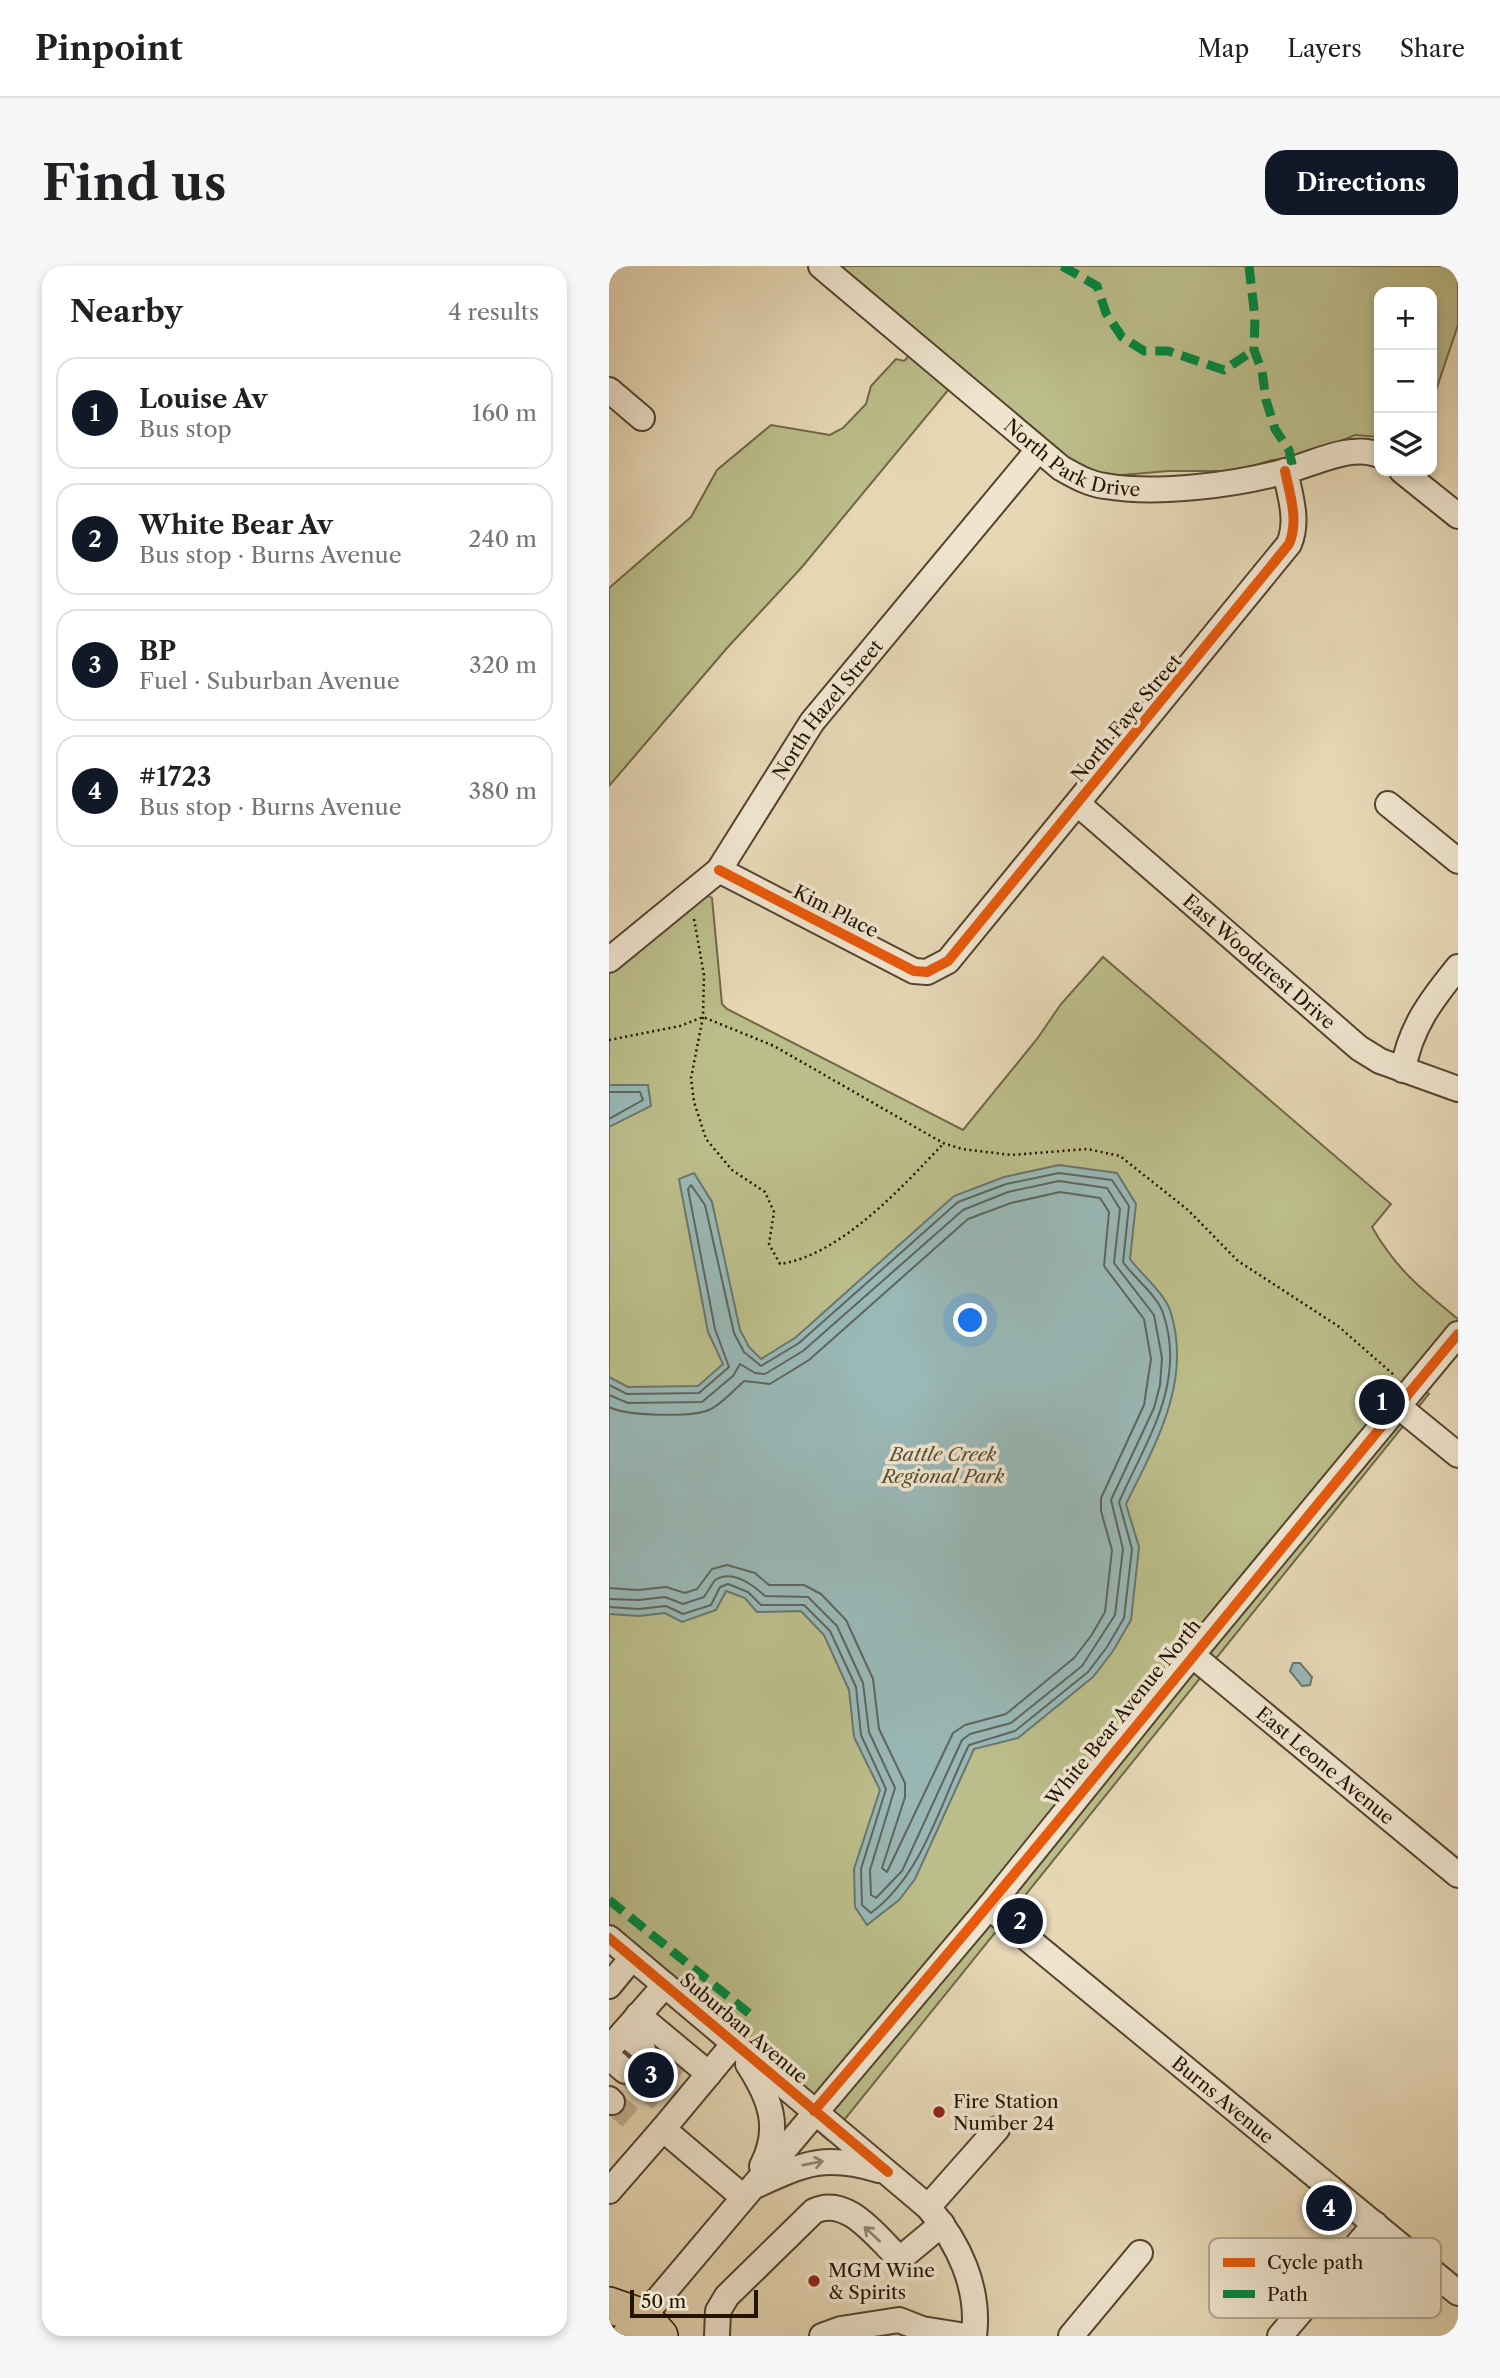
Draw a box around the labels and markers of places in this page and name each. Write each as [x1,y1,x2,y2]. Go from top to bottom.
pin: 1 [1359,1376,1405,1428]
pin: 2 [997,1895,1043,1947]
pin: 3 [628,2049,674,2101]
place label: Fire Station Number 24 [953,2090,1059,2135]
marker: Fire Station Number 24 [931,2104,947,2120]
pin: 4 [1306,2182,1352,2234]
place label: MGM Wine & Spirits [828,2259,935,2304]
marker: MGM Wine & Spirits [806,2273,822,2289]

